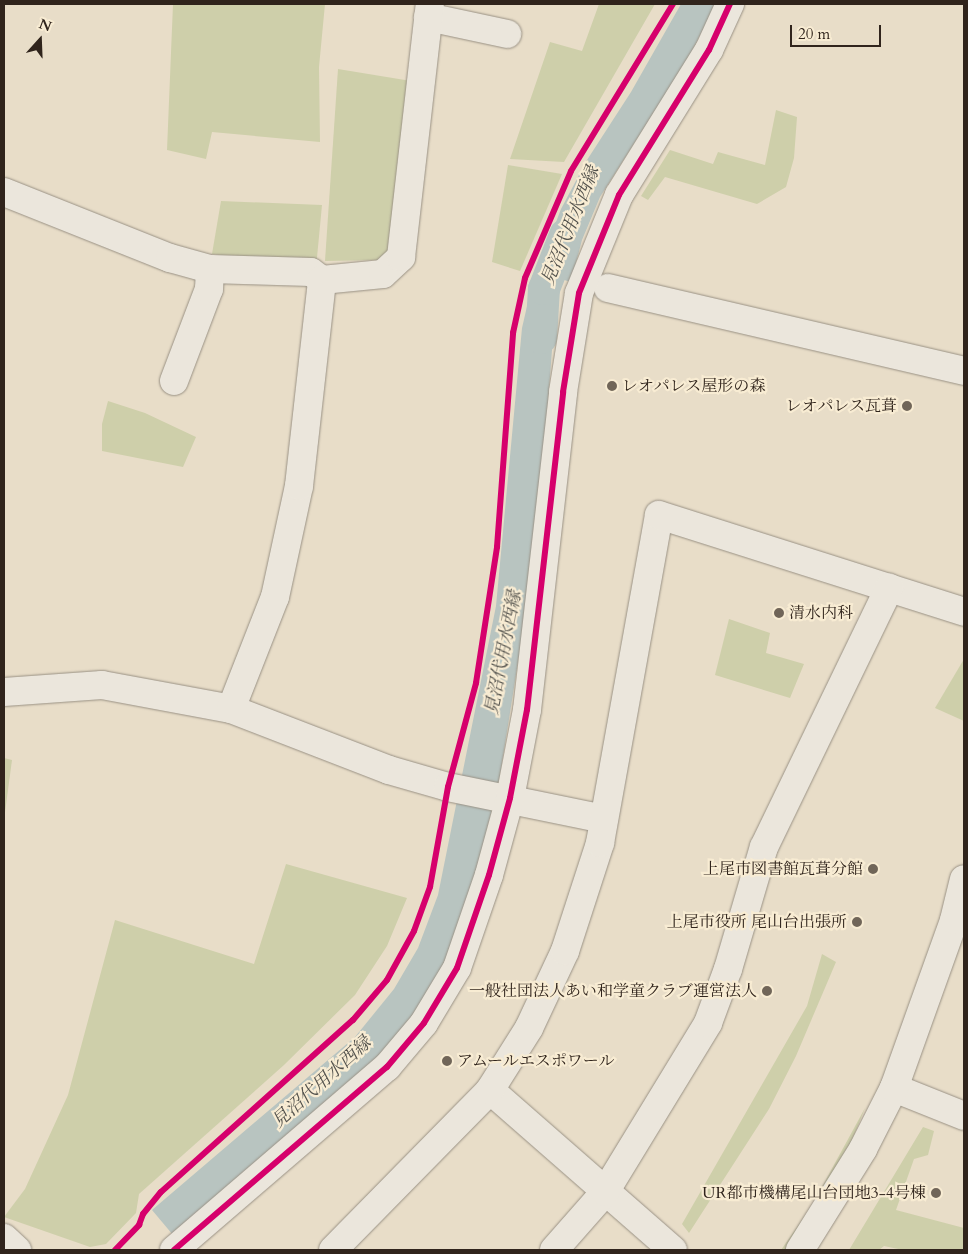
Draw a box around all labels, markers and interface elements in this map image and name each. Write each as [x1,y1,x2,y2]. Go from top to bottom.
text: N [36,14,54,36]
north arrow [15,15,65,65]
scale bar [793,15,884,47]
text: 20 m [798,24,830,44]
water label: 見沼代用水西縁 [537,164,605,288]
place label: レオパレス屋形の森 [622,376,766,396]
marker: レオパレス屋形の森 [606,380,618,392]
place label: レオパレス瓦葺 [785,396,897,416]
marker: レオパレス瓦葺 [901,400,913,412]
water label: 見沼代用水西縁 [481,589,527,717]
place label: 清水内科 [789,603,853,623]
marker: 清水内科 [773,607,785,619]
place label: 上尾市図書館瓦葺分館 [703,859,863,879]
marker: 上尾市図書館瓦葺分館 [867,863,879,875]
place label: 上尾市役所 尾山台出張所 [667,912,847,932]
marker: 上尾市役所 尾山台出張所 [851,916,863,928]
place label: 一般社団法人あい和学童クラブ運営法人 [469,981,757,1001]
marker: 一般社団法人あい和学童クラブ運営法人 [761,985,773,997]
water label: 見沼代用水西縁 [268,1033,376,1133]
place label: アムールエスポワール [457,1051,616,1071]
marker: アムールエスポワール [441,1055,453,1067]
place label: UR都市機構尾山台団地3-4号棟 [702,1183,926,1203]
marker: UR都市機構尾山台団地3-4号棟 [930,1187,942,1199]

